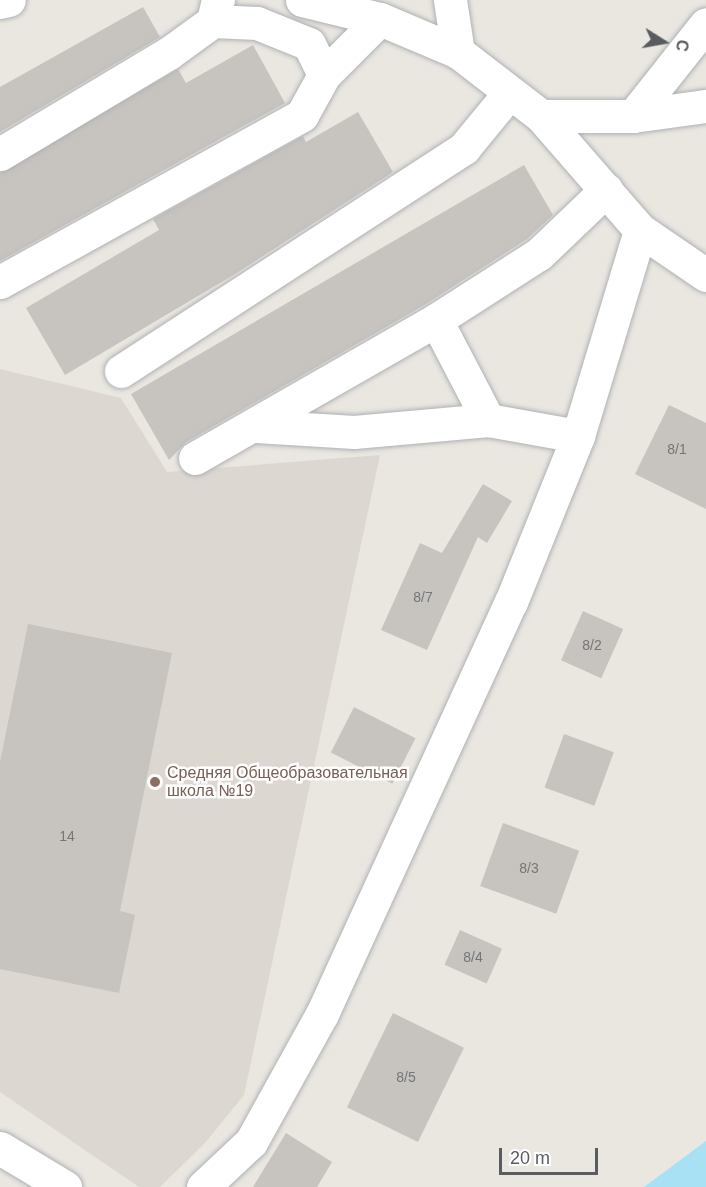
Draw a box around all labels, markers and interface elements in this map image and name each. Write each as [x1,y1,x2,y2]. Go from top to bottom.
north arrow [634,12,694,72]
text: С [673,38,692,53]
house number: 8/1 [667,441,687,457]
house number: 8/7 [413,589,433,605]
house number: 8/2 [582,637,602,653]
place label: Средняя Общеобразовательная школа №19 [167,763,408,801]
marker: Средняя Общеобразовательная школа №19 [148,775,162,789]
house number: 14 [59,828,75,844]
house number: 8/3 [519,860,539,876]
house number: 8/4 [463,949,483,965]
house number: 8/5 [396,1069,416,1085]
scale bar [502,1136,601,1174]
text: 20 m [510,1148,550,1168]

